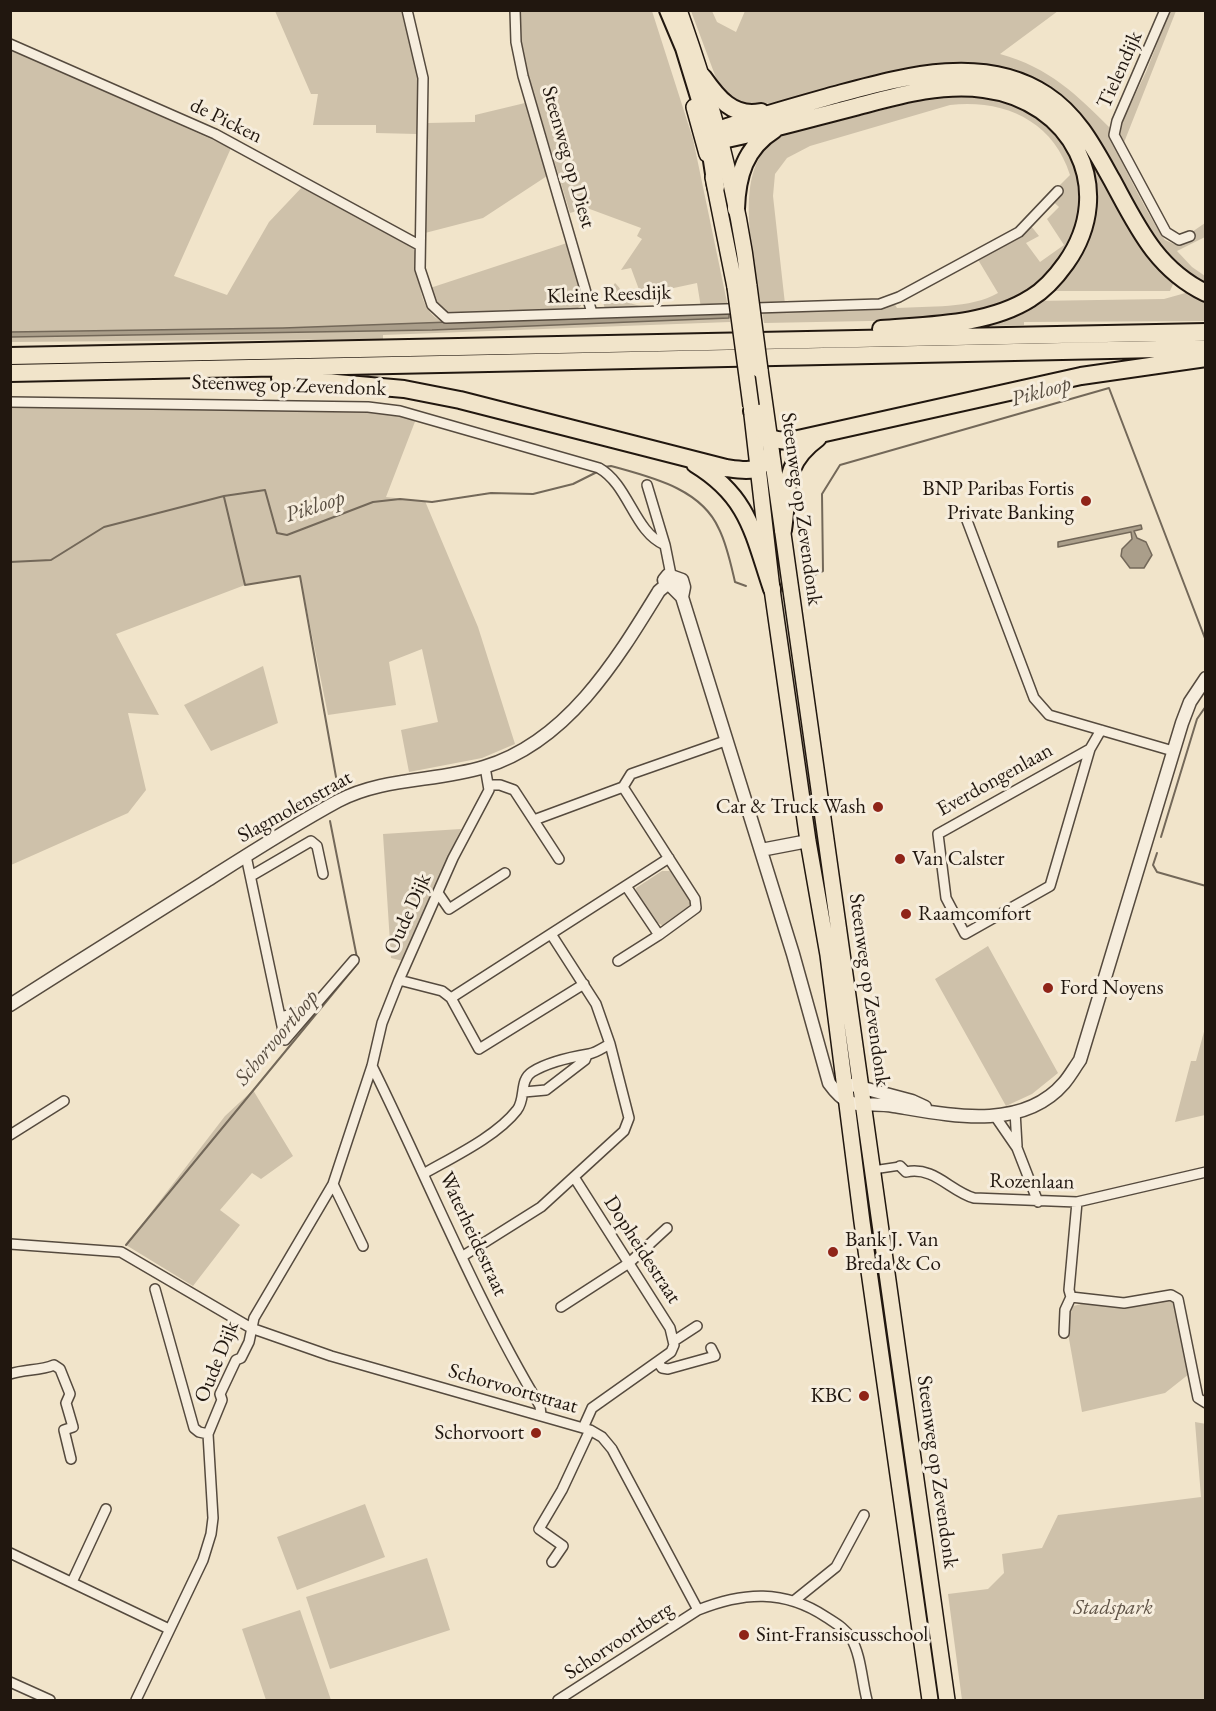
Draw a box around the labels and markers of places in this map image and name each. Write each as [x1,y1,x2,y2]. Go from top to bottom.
place label: BNP Paribas Fortis Private Banking [922,476,1074,526]
marker: BNP Paribas Fortis Private Banking [1079,494,1093,508]
place label: Car & Truck Wash [716,794,866,820]
marker: Car & Truck Wash [871,800,885,814]
place label: Van Calster [912,846,1005,872]
marker: Van Calster [893,852,907,866]
place label: Raamcomfort [918,901,1031,927]
marker: Raamcomfort [899,907,913,921]
place label: Ford Noyens [1060,975,1164,1001]
marker: Ford Noyens [1041,981,1055,995]
place label: Bank J. Van Breda & Co [845,1227,941,1277]
marker: Bank J. Van Breda & Co [826,1245,840,1259]
place label: KBC [810,1383,852,1409]
marker: KBC [857,1389,871,1403]
place label: Schorvoort [434,1420,524,1446]
marker: Schorvoort [529,1426,543,1440]
place label: Sint-Fransiscusschool [756,1622,928,1648]
marker: Sint-Fransiscusschool [737,1628,751,1642]

